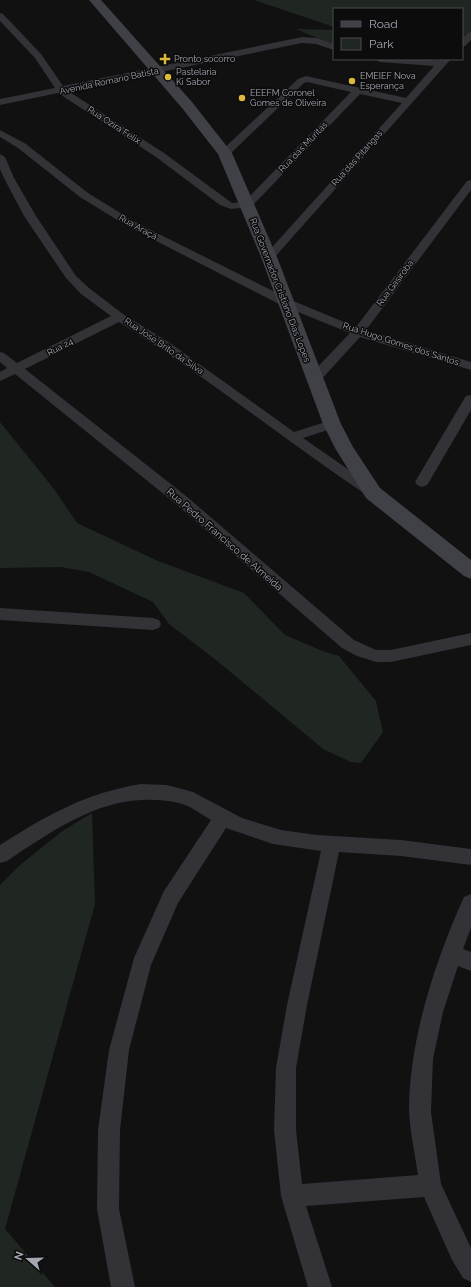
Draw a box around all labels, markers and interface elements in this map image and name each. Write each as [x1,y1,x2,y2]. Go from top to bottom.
legend [333,8,463,60]
text: Road [369,17,398,31]
text: Park [369,37,394,51]
marker: Pronto socorro [159,53,171,65]
place label: Pronto socorro [174,54,235,64]
street label: Avenida Romario Batista [59,66,159,96]
place label: Pastelaria Ki Sabor [176,67,216,87]
place label: EMEIEF Nova Esperança [360,71,416,91]
marker: Pastelaria Ki Sabor [163,72,173,82]
marker: EMEIEF Nova Esperança [347,76,357,86]
place label: EEEFM Coronel Gomes de Oliveira [250,88,326,108]
marker: EEEFM Coronel Gomes de Oliveira [237,93,247,103]
street label: Rua Ozira Felix [86,104,143,146]
street label: Rua das Muritas [276,119,330,174]
street label: Rua das Pitangas [330,128,385,188]
street label: Rua Araçá [117,212,159,242]
street label: Rua Governador Cristiano Dias Lopes [248,217,312,364]
street label: Rua Gasiroba [375,258,416,308]
street label: Rua José Brito da Silva [122,316,206,376]
street label: Rua Hugo Gomes dos Santos [342,320,461,368]
street label: Rua 24 [45,336,75,358]
street label: Rua Pedro Francisco de Almeida [164,486,285,593]
north arrow [8,1239,48,1279]
text: N [12,1250,27,1262]

